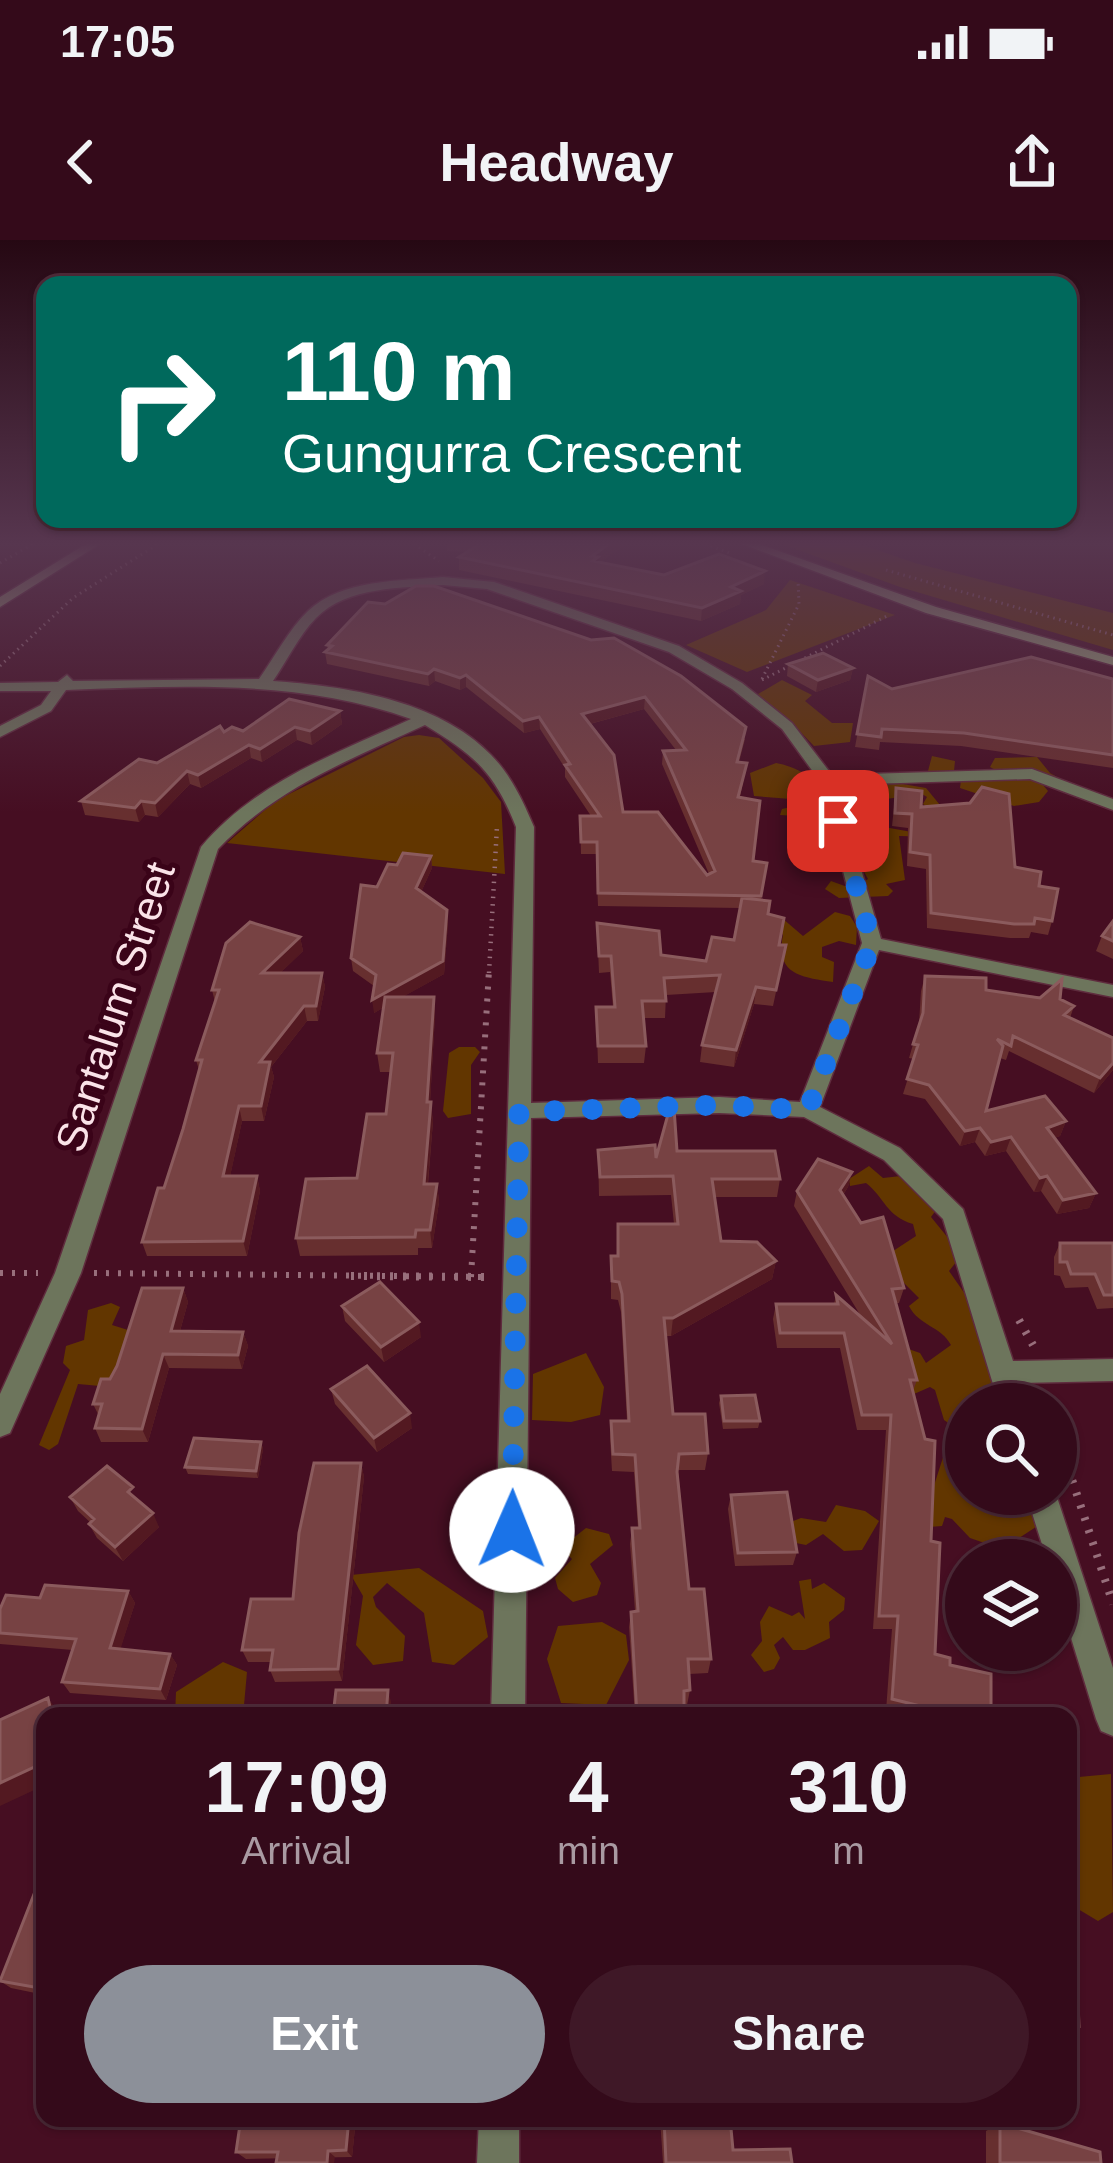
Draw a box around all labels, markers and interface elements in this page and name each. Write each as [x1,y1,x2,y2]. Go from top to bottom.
text: 17:05 [60,16,175,67]
icon: back [48,129,114,195]
icon: share [999,129,1065,195]
text: Headway [439,132,674,192]
icon: right [84,324,240,480]
text: 110 m [282,324,516,418]
text: Gungurra Crescent [282,423,741,483]
pin [787,770,889,872]
icon: arrive [805,788,871,854]
street label: Santalum Street [46,856,184,1157]
map controls [945,1383,1077,1671]
button: search [945,1383,1077,1515]
position arrow [449,1467,575,1593]
button: layers [945,1539,1077,1671]
text: 17:09 [204,1747,389,1827]
text: 4 [568,1747,609,1827]
text: 310 [788,1747,909,1827]
text: Arrival [241,1829,352,1872]
text: min [557,1829,620,1872]
text: m [832,1829,865,1872]
button: Exit [84,1965,545,2103]
button: Share [569,1965,1029,2103]

